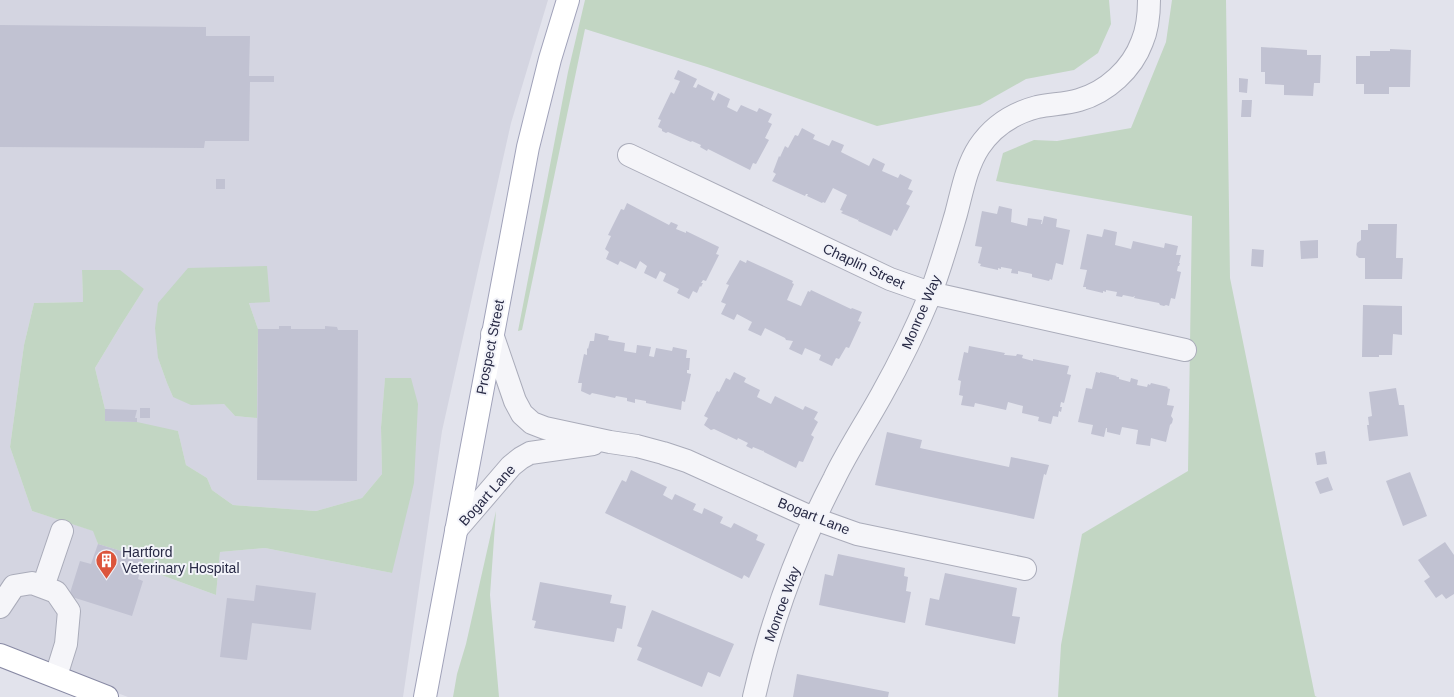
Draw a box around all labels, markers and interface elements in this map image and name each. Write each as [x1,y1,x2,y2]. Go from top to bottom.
street label: Chaplin Street [820,240,908,292]
street label: Monroe Way [898,273,944,351]
street label: Prospect Street [473,298,507,396]
street label: Bogart Lane [456,461,519,529]
street label: Bogart Lane [776,494,853,538]
place label: Hartford Veterinary Hospital [122,544,240,576]
building icon: Hartford Veterinary Hospital [94,547,120,580]
street label: Monroe Way [761,564,803,644]

